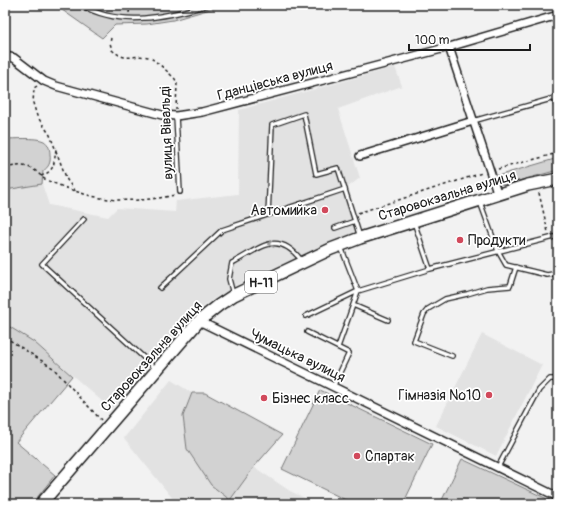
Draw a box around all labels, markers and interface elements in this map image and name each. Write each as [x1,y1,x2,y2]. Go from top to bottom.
scale bar [409,26,530,52]
text: 100 m [415,33,450,48]
street label: Гданцівська вулиця [216,57,335,104]
street label: вулиця Вівальді [156,86,177,180]
street label: Старовокзальна вулиця [376,166,518,225]
place label: Автомийка [251,202,317,219]
marker: Автомийка [320,205,330,215]
place label: Продукти [468,232,525,249]
marker: Продукти [455,235,465,245]
one-way arrow [268,239,274,248]
road number: Н-11 [245,271,277,293]
street label: Старовокзальна вулиця [97,297,206,415]
street label: Чумацька вулиця [247,325,348,386]
place label: Гімназія №10 [398,387,481,404]
place label: Бізнес класс [272,390,349,407]
marker: Гімназія №10 [484,390,494,400]
marker: Бізнес класс [259,393,269,403]
place label: Спартак [365,448,415,465]
marker: Спартак [352,451,362,461]

